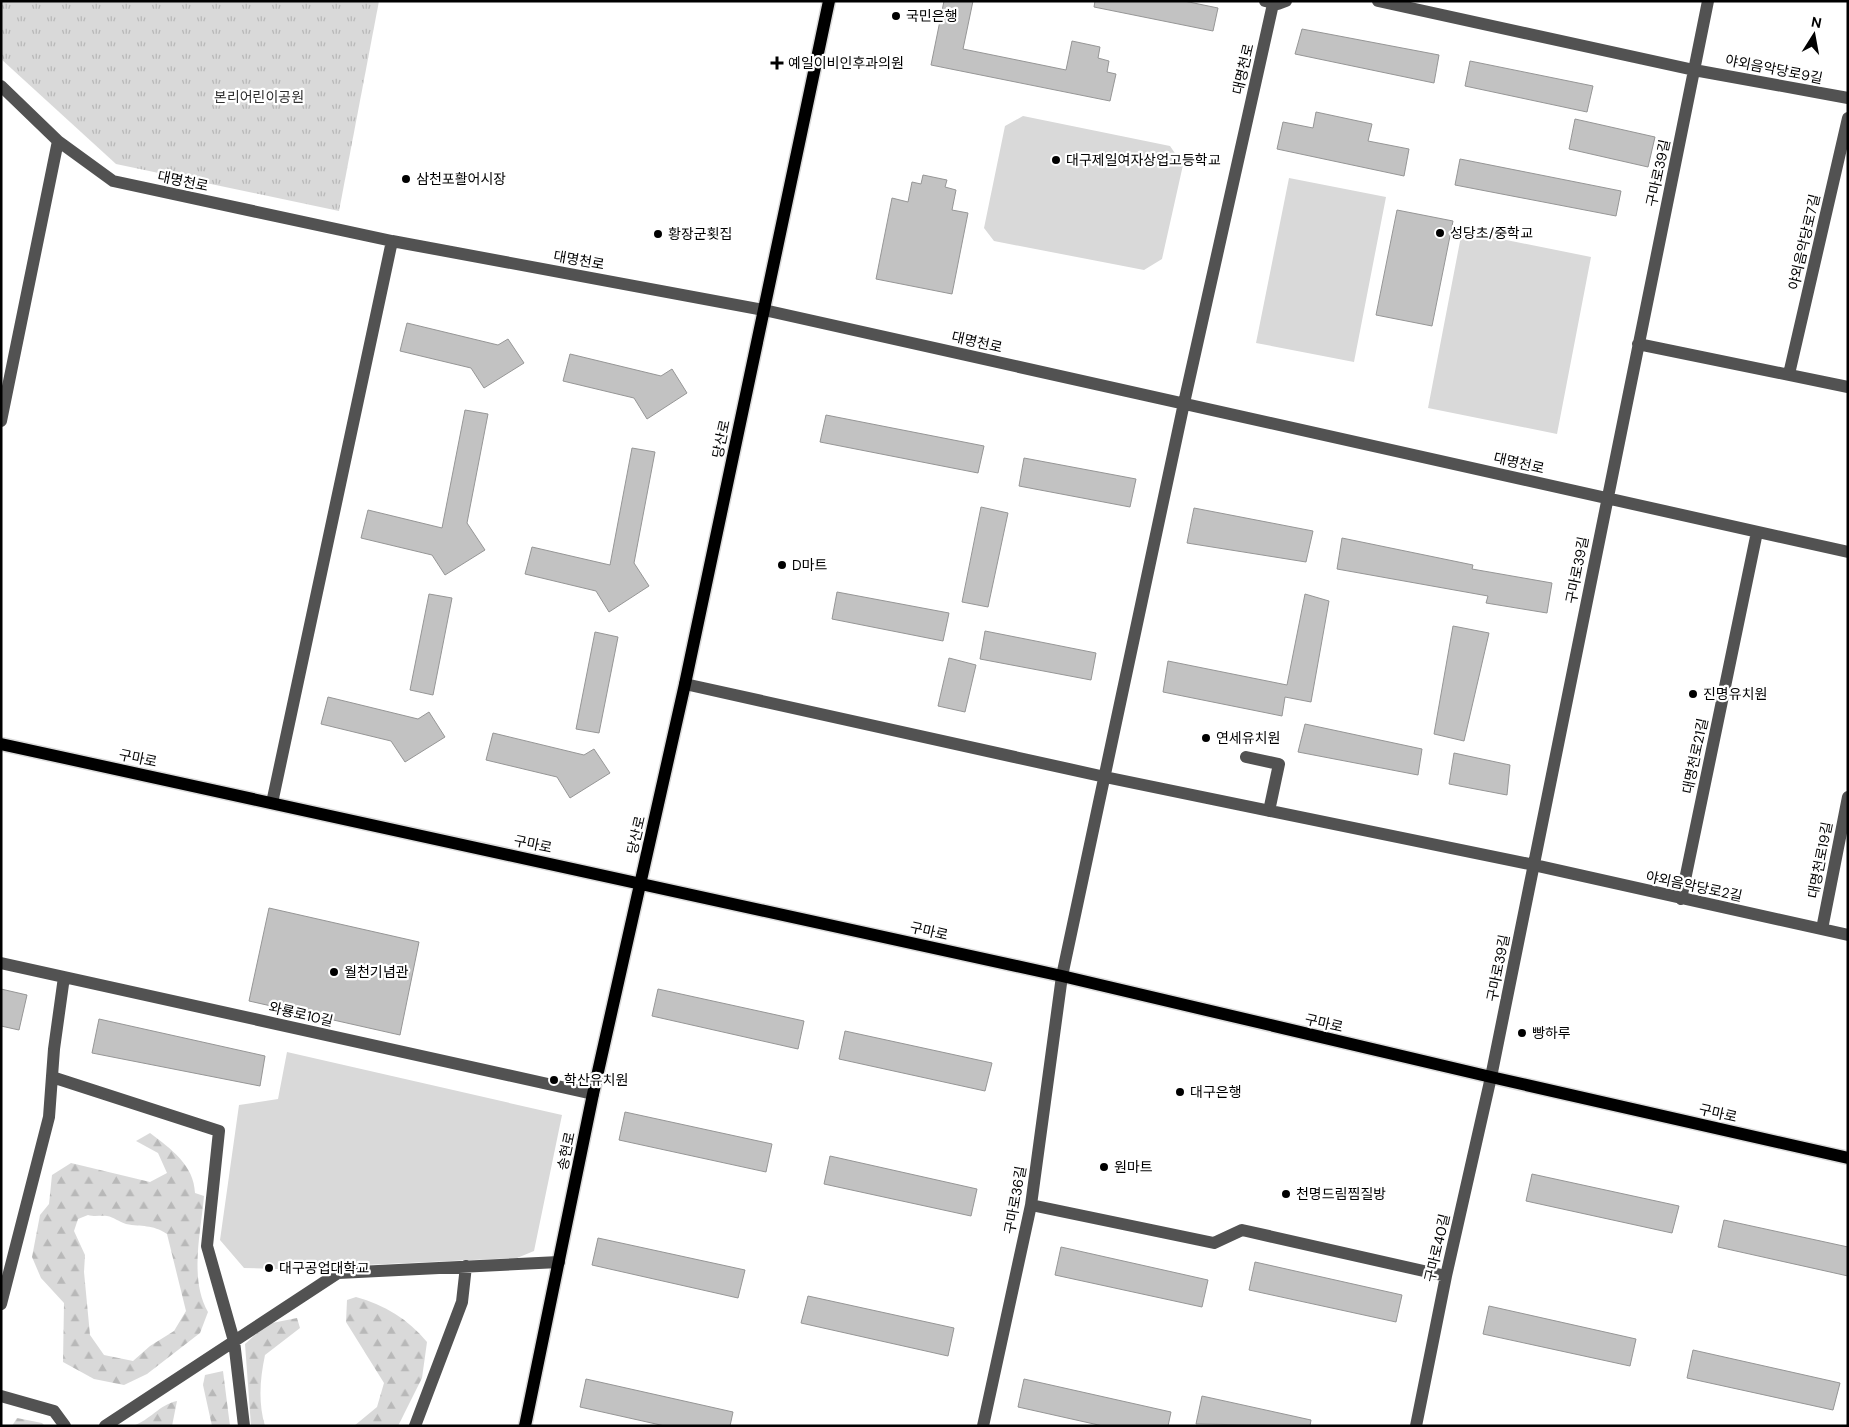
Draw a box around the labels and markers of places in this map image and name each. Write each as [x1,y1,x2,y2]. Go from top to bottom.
place label: 국민은행 [906,7,958,25]
marker: 국민은행 [890,10,902,22]
place label: 예일이비인후과의원 [788,54,904,72]
marker: 예일이비인후과의원 [770,56,784,70]
place label: 대구제일여자상업고등학교 [1066,151,1221,169]
marker: 대구제일여자상업고등학교 [1050,154,1062,166]
place label: 삼천포활어시장 [416,170,506,188]
marker: 삼천포활어시장 [400,173,412,185]
place label: 성당초/중학교 [1450,224,1533,242]
place label: 황장군횟집 [668,225,732,243]
marker: 성당초/중학교 [1434,227,1446,239]
marker: 황장군횟집 [652,228,664,240]
place label: D마트 [792,556,828,574]
marker: D마트 [776,559,788,571]
place label: 진명유치원 [1703,685,1767,703]
marker: 진명유치원 [1687,688,1699,700]
place label: 연세유치원 [1216,729,1280,747]
marker: 연세유치원 [1200,732,1212,744]
place label: 월천기념관 [344,963,409,981]
marker: 월천기념관 [328,966,340,978]
place label: 빵하루 [1532,1024,1571,1042]
marker: 빵하루 [1516,1027,1528,1039]
place label: 학산유치원 [564,1071,628,1089]
marker: 학산유치원 [548,1074,560,1086]
place label: 대구은행 [1190,1083,1242,1101]
marker: 대구은행 [1174,1086,1186,1098]
place label: 원마트 [1114,1158,1153,1176]
marker: 원마트 [1098,1161,1110,1173]
place label: 천명드림찜질방 [1296,1185,1386,1203]
marker: 천명드림찜질방 [1280,1188,1292,1200]
place label: 대구공업대학교 [279,1259,369,1277]
marker: 대구공업대학교 [263,1262,275,1274]

